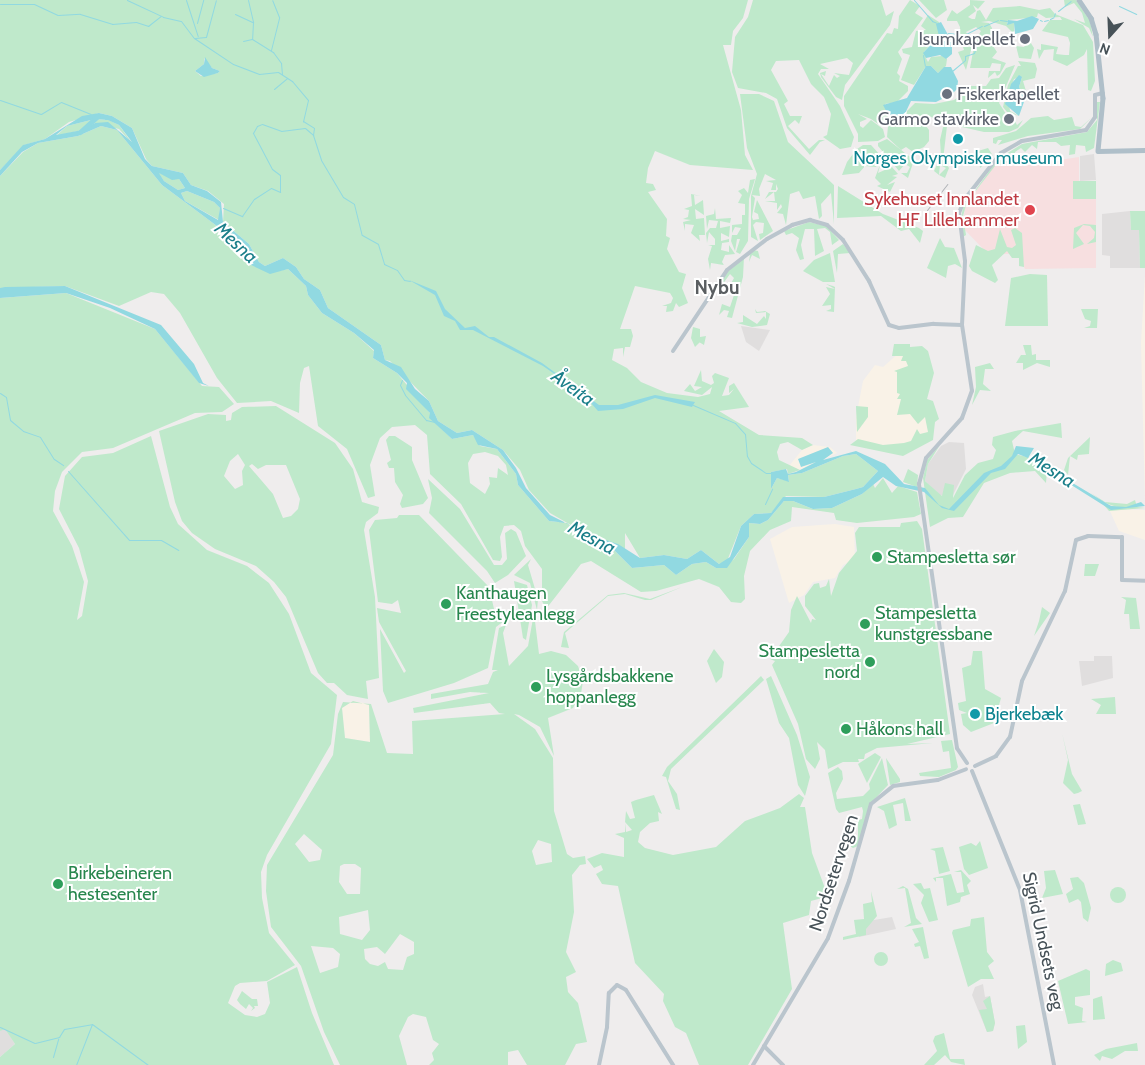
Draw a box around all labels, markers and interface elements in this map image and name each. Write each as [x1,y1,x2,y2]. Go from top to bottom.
north arrow [1085,10,1135,60]
place label: Isumkapellet [918,28,1015,50]
marker: Isumkapellet [1019,33,1031,45]
text: N [1097,39,1113,59]
place label: Fiskerkapellet [957,83,1060,105]
marker: Fiskerkapellet [941,88,953,100]
place label: Garmo stavkirke [878,108,999,130]
marker: Garmo stavkirke [1003,113,1015,125]
marker: Norges Olympiske museum [952,133,964,145]
place label: Norges Olympiske museum [853,147,1063,169]
place label: Sykehuset Innlandet HF Lillehammer [864,189,1019,232]
marker: Sykehuset Innlandet HF Lillehammer [1023,203,1037,217]
water label: Mesna [210,218,262,268]
district label: Nybu [695,277,739,299]
water label: Åveita [547,365,599,411]
water label: Mesna [1025,447,1079,493]
water label: Mesna [564,516,620,560]
place label: Stampesletta sør [887,546,1016,568]
marker: Stampesletta sør [871,551,883,563]
place label: Kanthaugen Freestyleanlegg [456,583,574,626]
marker: Kanthaugen Freestyleanlegg [440,598,452,610]
place label: Stampesletta kunstgressbane [875,603,993,646]
marker: Stampesletta kunstgressbane [859,618,871,630]
place label: Stampesletta nord [758,641,860,684]
marker: Stampesletta nord [864,656,876,668]
place label: Lysgårdsbakkene hoppanlegg [546,666,673,709]
marker: Lysgårdsbakkene hoppanlegg [530,681,542,693]
place label: Bjerkebæk [985,703,1063,725]
marker: Bjerkebæk [969,708,981,720]
place label: Håkons hall [856,718,943,740]
marker: Håkons hall [840,723,852,735]
street label: Nordsetervegen [805,812,863,934]
place label: Birkebeineren hestesenter [68,863,172,906]
street label: Sigrid Undsets veg [1018,870,1068,1012]
marker: Birkebeineren hestesenter [52,878,64,890]

